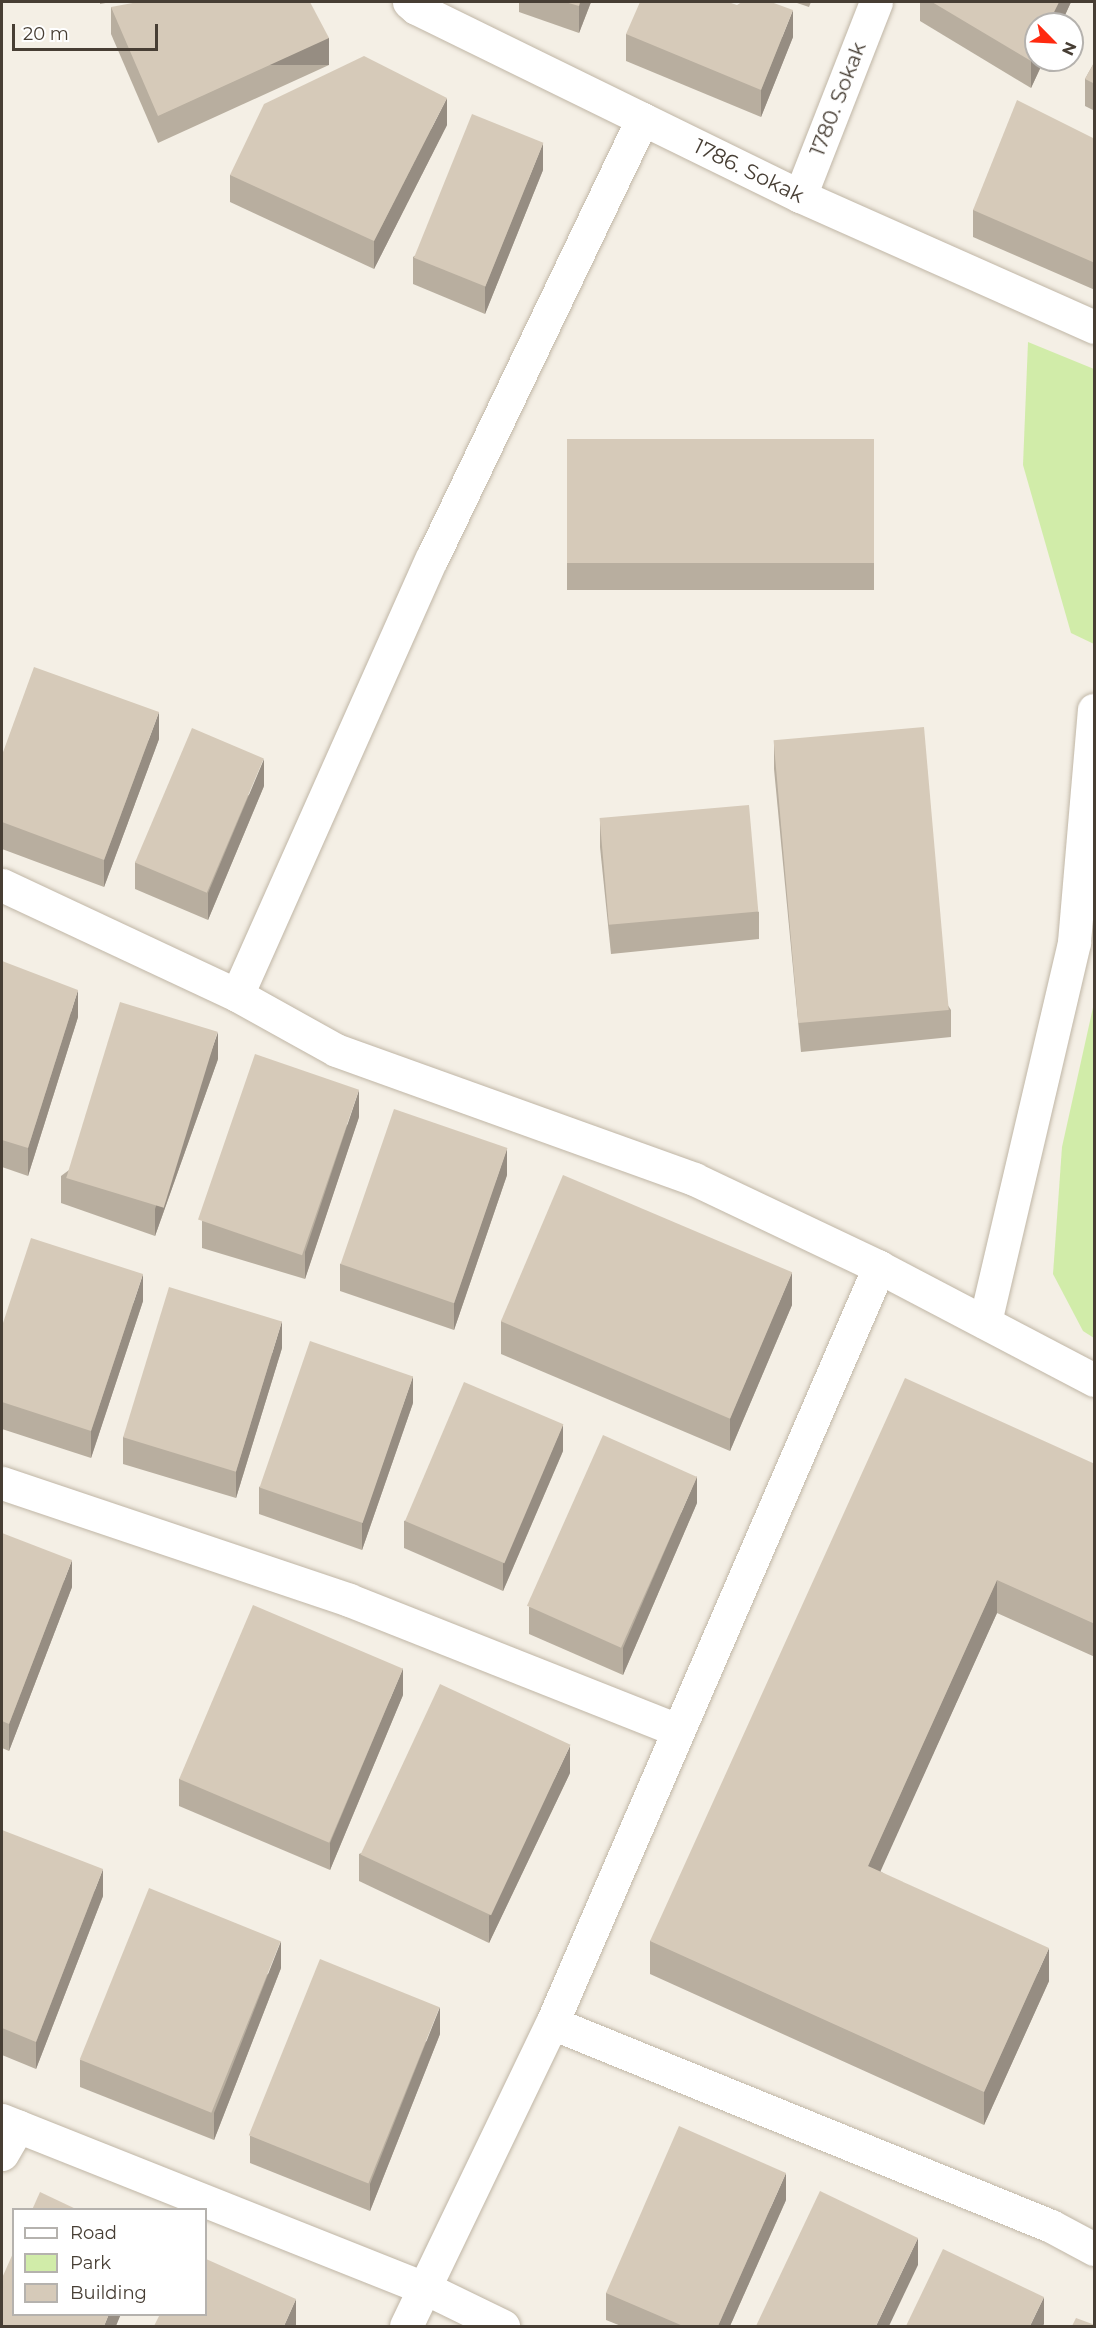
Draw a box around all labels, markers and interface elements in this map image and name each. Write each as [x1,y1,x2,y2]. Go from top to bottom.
scale bar [15,12,160,50]
north arrow [1024,12,1084,72]
text: 20 m [23,23,69,45]
street label: 1780. Sokak [805,38,871,160]
text: N [1058,39,1080,58]
street label: 1786. Sokak [690,134,808,208]
legend [12,2208,207,2316]
text: Road [70,2222,117,2244]
text: Park [70,2252,111,2274]
text: Building [70,2282,147,2304]

